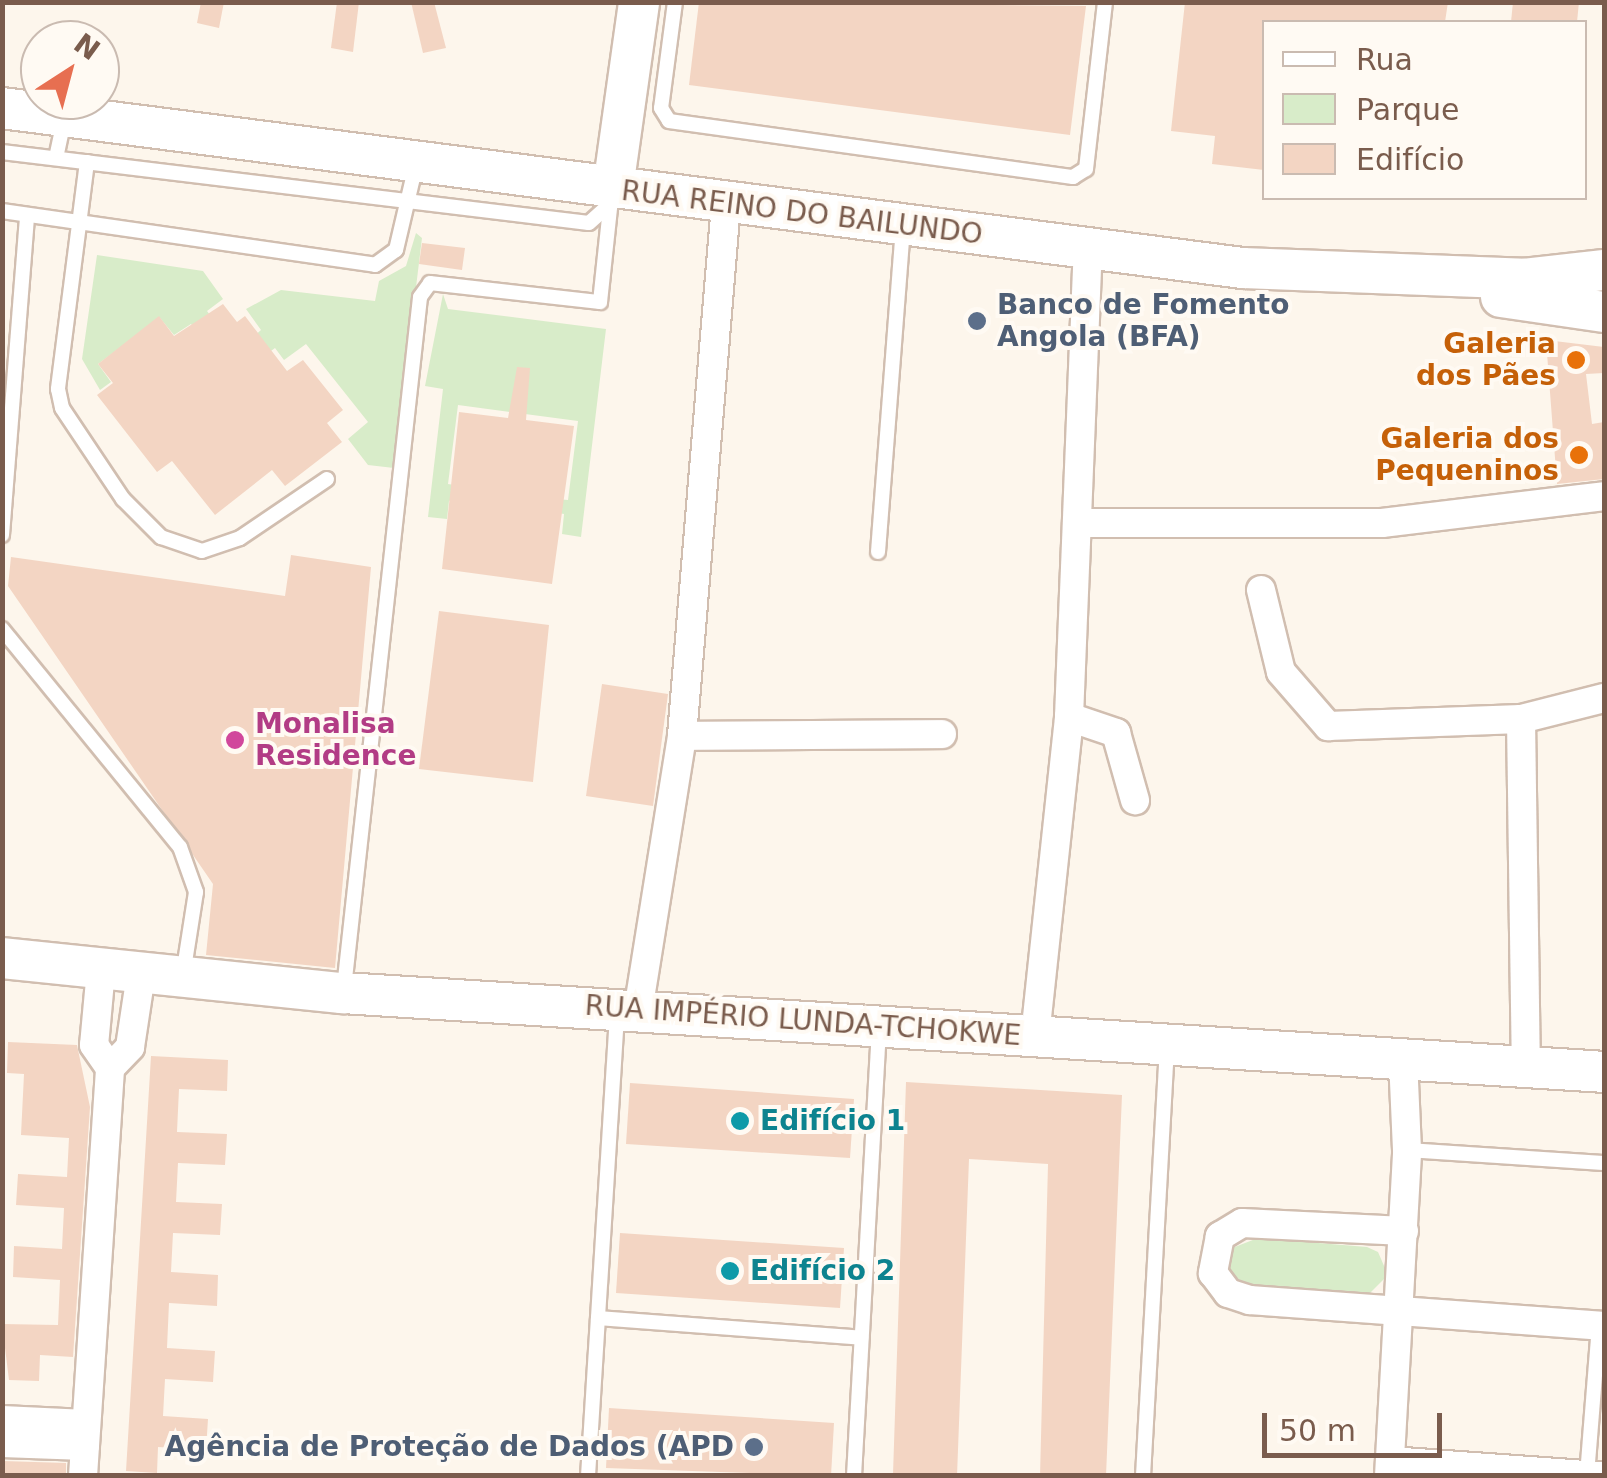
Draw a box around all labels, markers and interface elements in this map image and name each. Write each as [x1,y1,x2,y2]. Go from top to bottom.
north arrow [20,20,120,120]
legend [1262,20,1587,200]
text: N [68,27,106,67]
text: Rua [1356,42,1413,77]
text: Parque [1356,92,1459,127]
text: Edifício [1356,142,1464,177]
street label: RUA REINO DO BAILUNDO [619,174,985,252]
place label: Banco de Fomento Angola (BFA) [997,288,1289,354]
marker: Banco de Fomento Angola (BFA) [966,310,988,332]
place label: Galeria dos Pães [1416,327,1556,393]
marker: Galeria dos Pães [1565,349,1587,371]
place label: Galeria dos Pequeninos [1375,422,1559,488]
marker: Galeria dos Pequeninos [1568,444,1590,466]
place label: Monalisa Residence [255,707,416,773]
marker: Monalisa Residence [224,729,246,751]
street label: RUA IMPÉRIO LUNDA-TCHOKWE [584,989,1022,1053]
place label: Edifício 1 [760,1104,905,1138]
marker: Edifício 1 [729,1110,751,1132]
place label: Edifício 2 [750,1254,895,1288]
marker: Edifício 2 [719,1260,741,1282]
scale bar [1267,1393,1447,1455]
text: 50 m [1279,1413,1356,1448]
place label: Agência de Proteção de Dados (APD [164,1430,734,1464]
marker: Agência de Proteção de Dados (APD [743,1436,765,1458]

